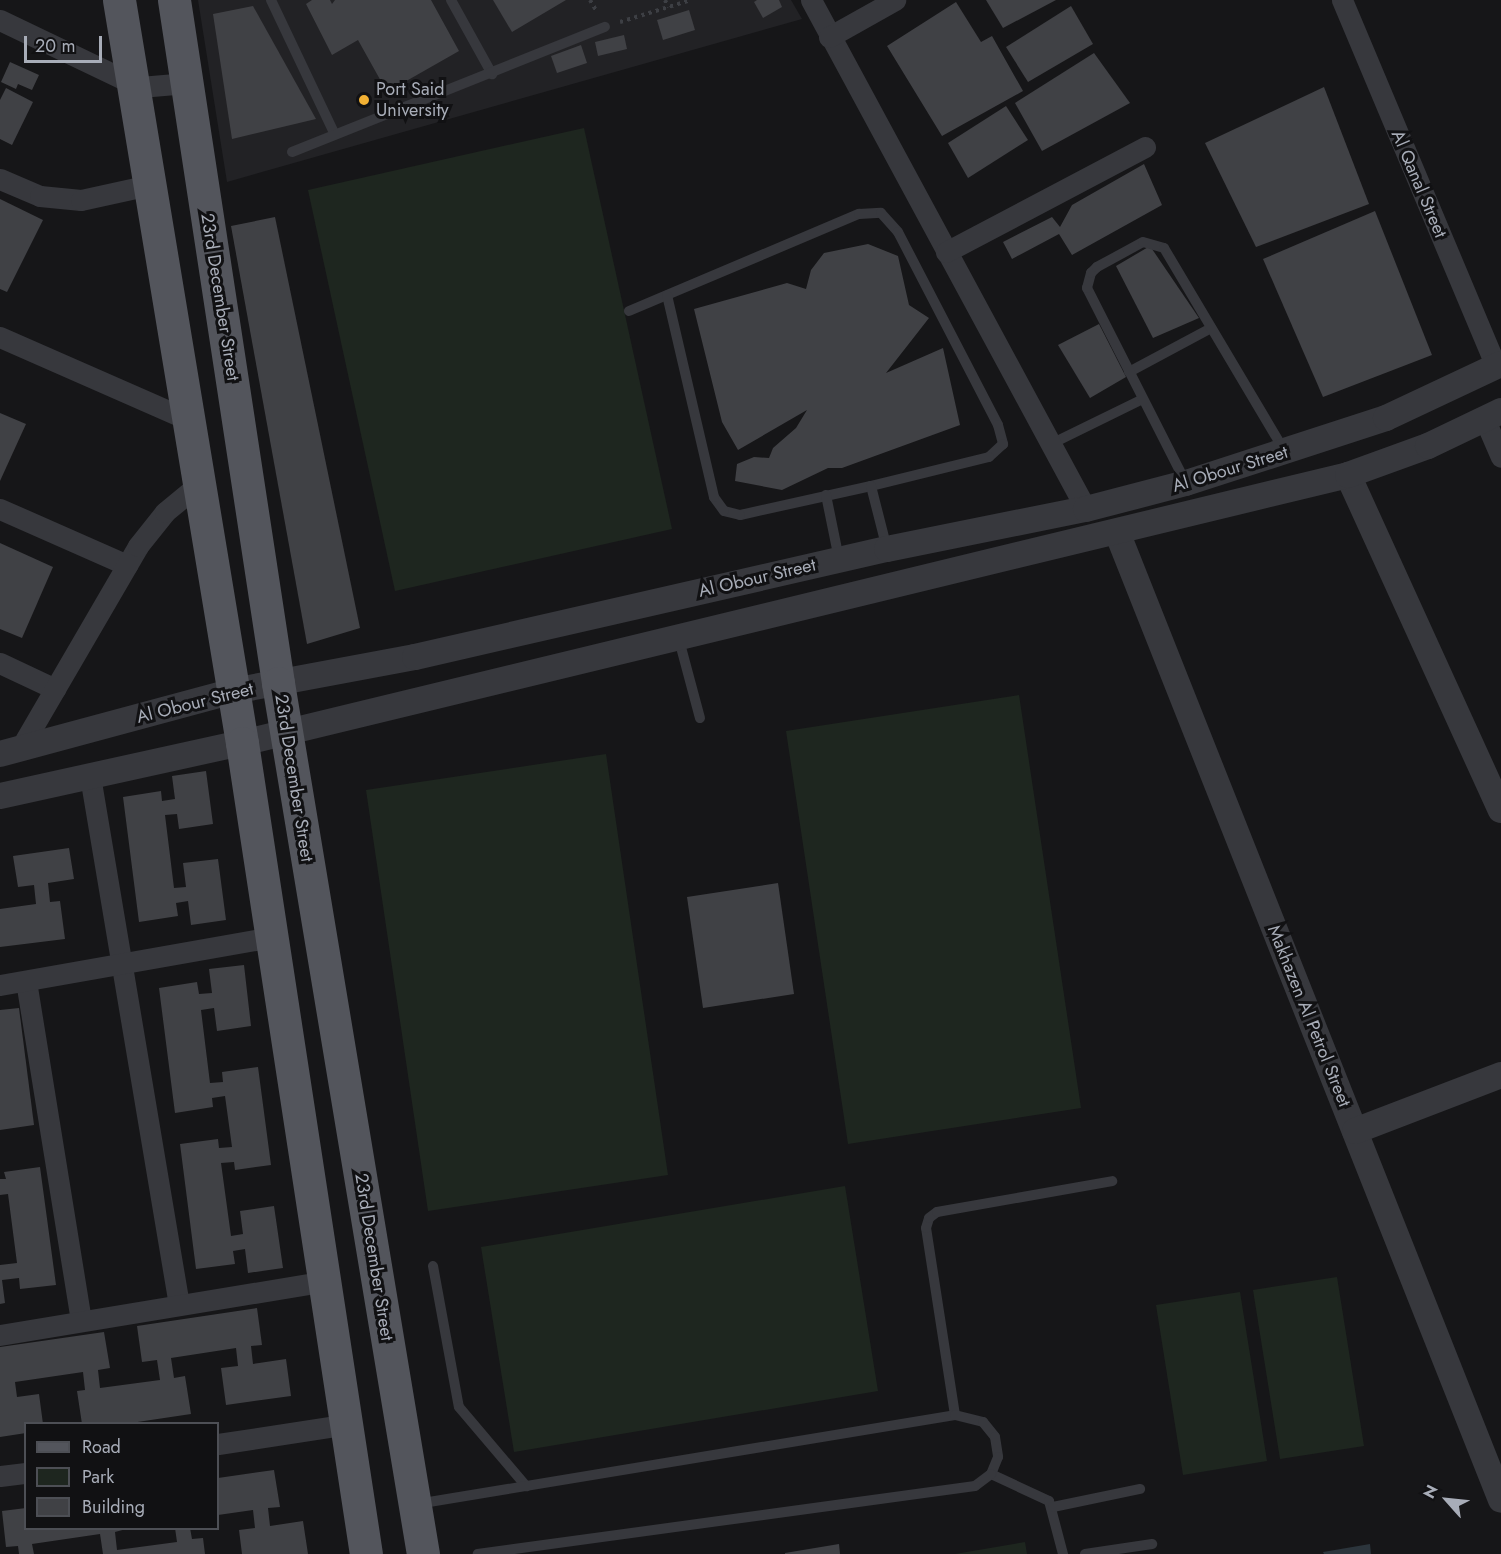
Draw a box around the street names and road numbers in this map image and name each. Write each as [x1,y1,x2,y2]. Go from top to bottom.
street label: Al Qanal Street [1387,127,1451,241]
street label: 23rd December Street [196,212,244,382]
street label: Al Obour Street [1170,441,1290,497]
street label: Al Obour Street [696,554,818,602]
street label: Al Obour Street [134,678,256,728]
street label: 23rd December Street [270,693,318,863]
street label: Makhazen Al Petrol Street [1263,922,1355,1110]
street label: 23rd December Street [350,1172,398,1342]

